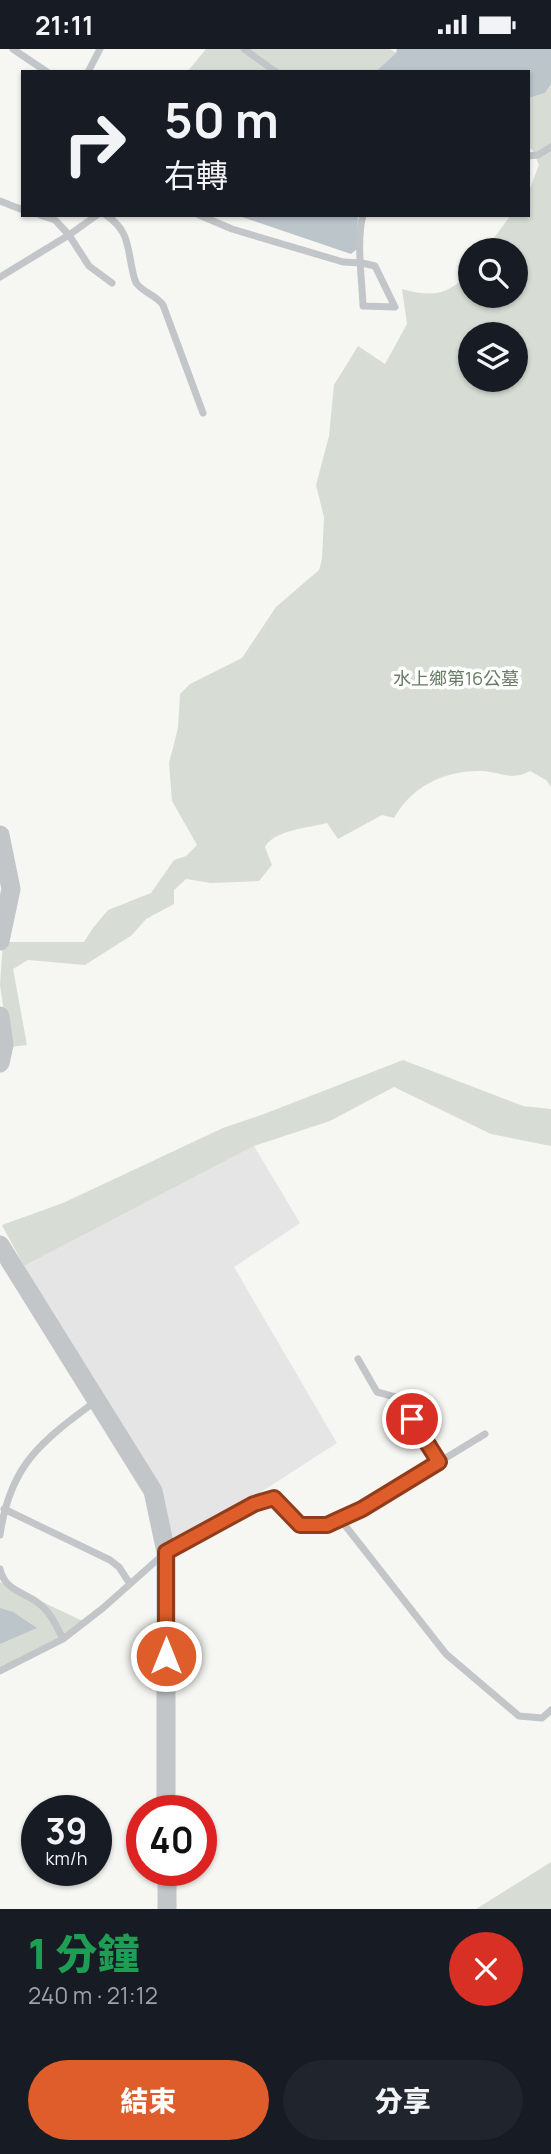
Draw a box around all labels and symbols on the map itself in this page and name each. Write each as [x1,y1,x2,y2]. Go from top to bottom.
park label: 水上鄉第16公墓 [393,666,519,690]
pin [382,1389,442,1449]
position arrow [129,1619,203,1693]
speed limit sign: 40 [126,1795,217,1886]

